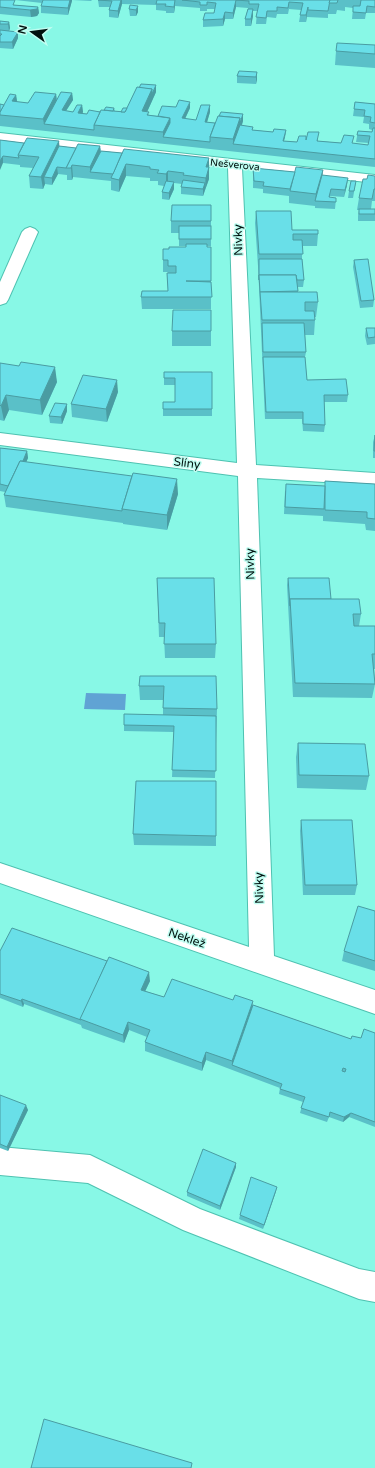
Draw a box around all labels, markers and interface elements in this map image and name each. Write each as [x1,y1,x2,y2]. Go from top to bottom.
north arrow [12,12,52,52]
text: N [15,24,30,36]
street label: Nešverova [210,156,260,174]
street label: Nivky [230,223,246,256]
street label: Slíny [173,454,202,472]
street label: Nivky [242,547,258,580]
street label: Nivky [251,871,267,904]
street label: Neklež [166,925,208,951]

